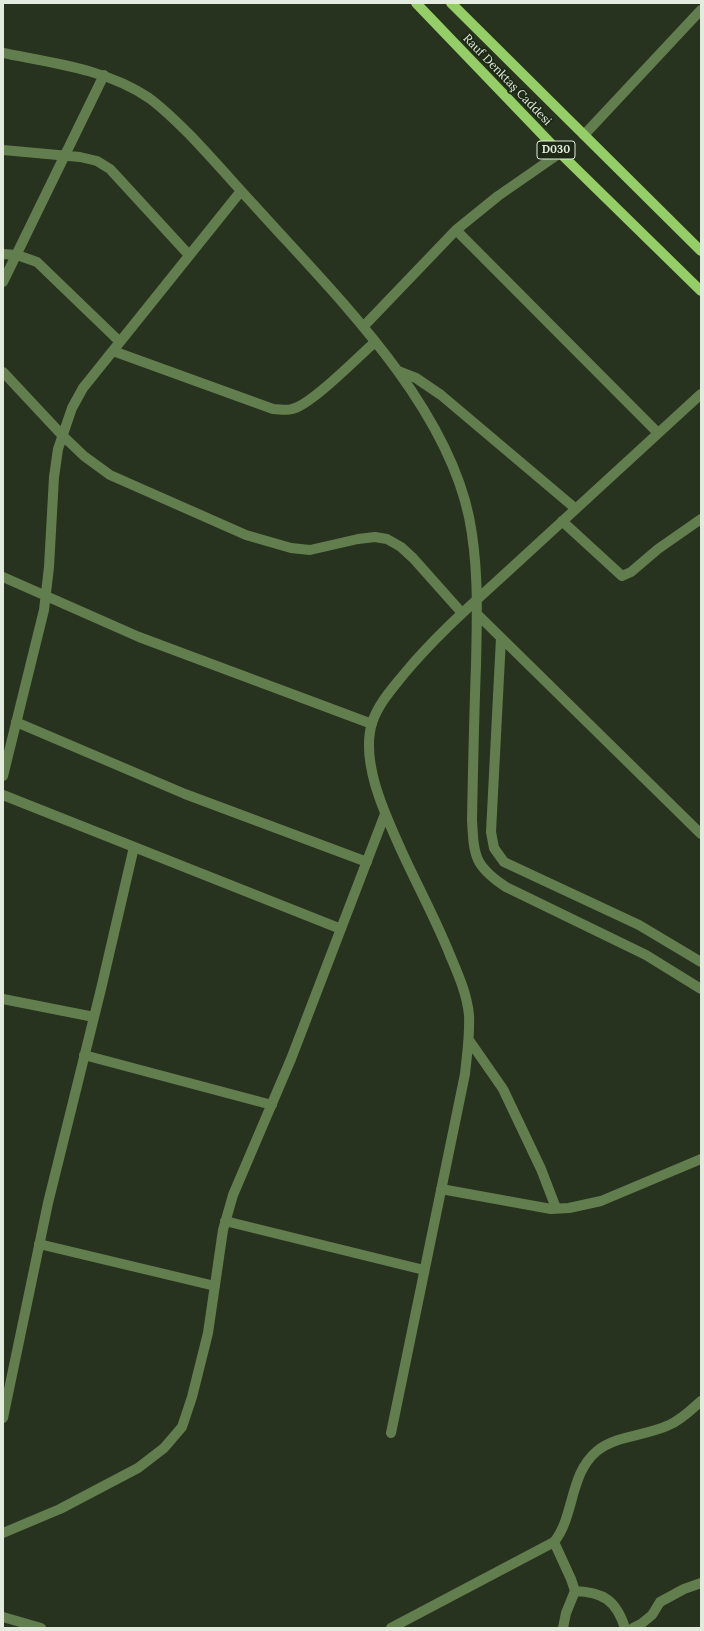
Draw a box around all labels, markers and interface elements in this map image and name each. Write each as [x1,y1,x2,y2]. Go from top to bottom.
street label: Rauf Denktaş Caddesi [460,31,554,129]
road number: D030 [537,141,575,159]

